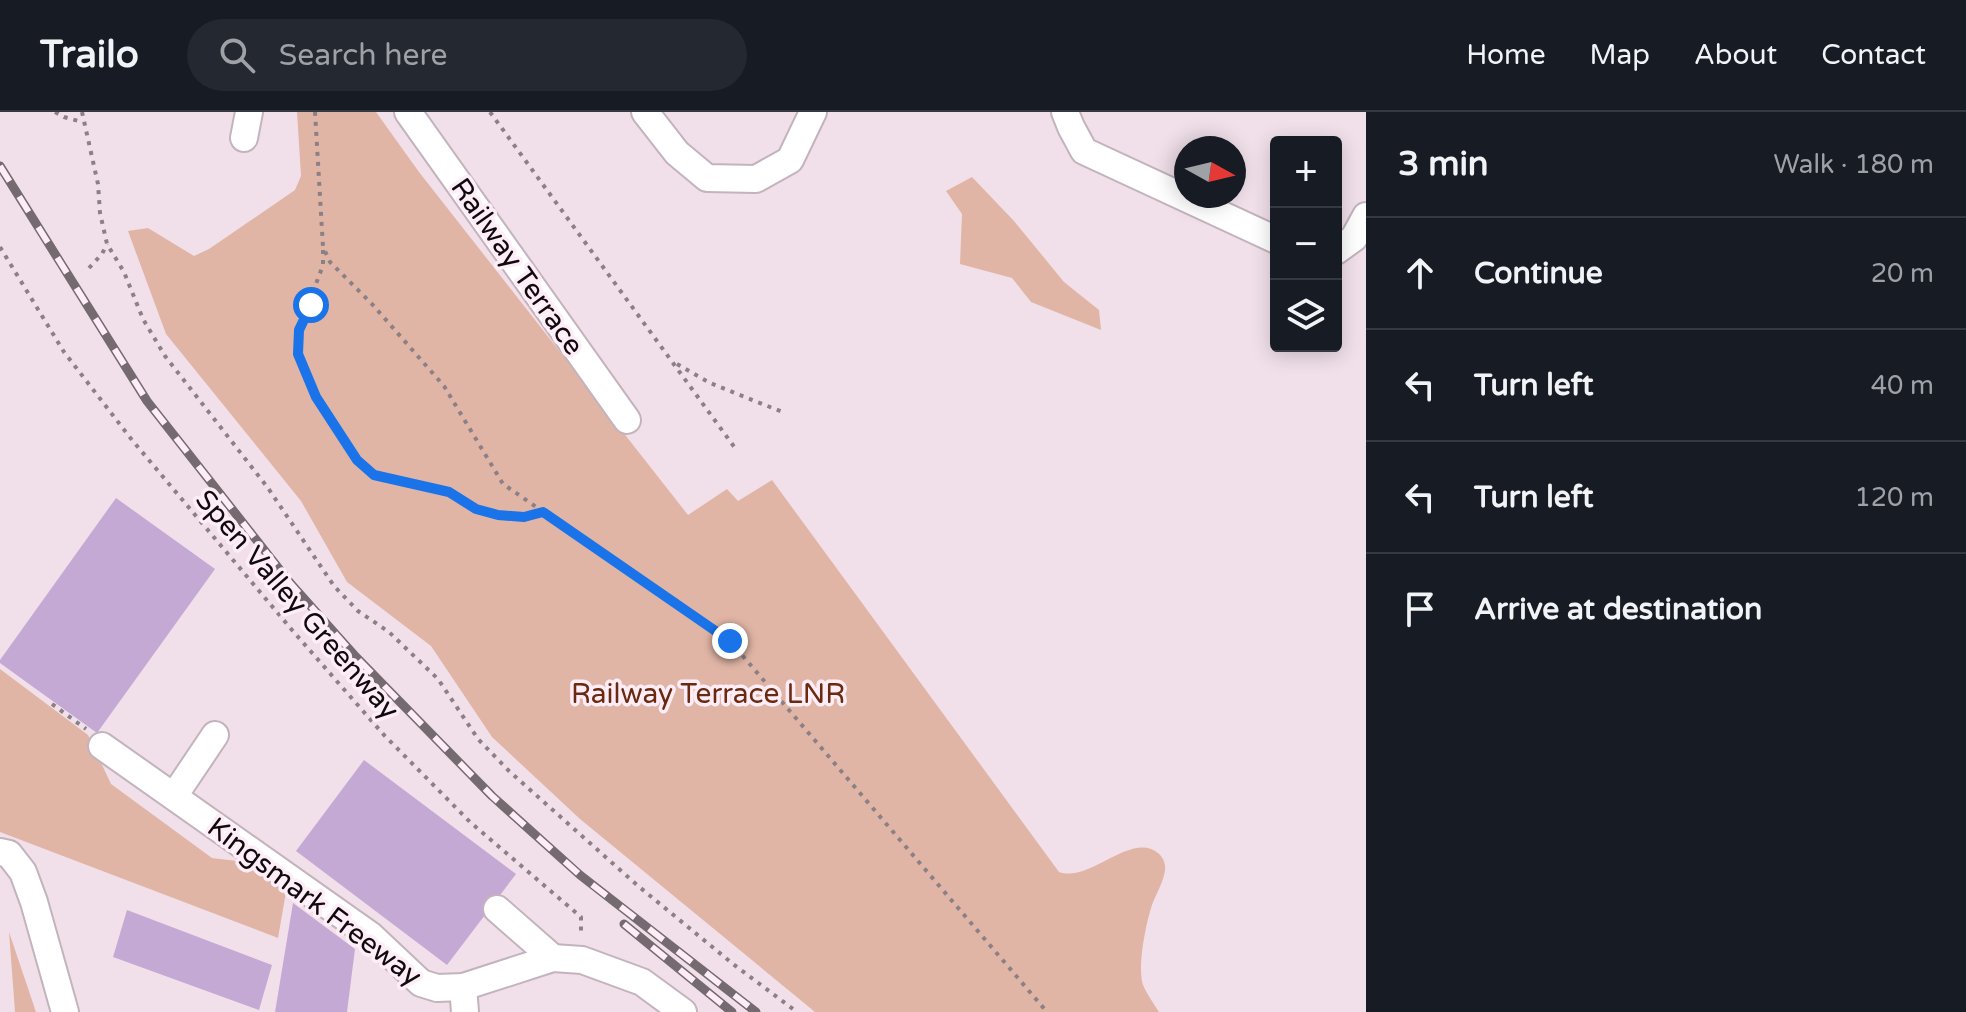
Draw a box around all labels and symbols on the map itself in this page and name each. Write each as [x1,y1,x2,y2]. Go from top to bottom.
north arrow [1174,136,1246,208]
street label: Railway Terrace [443,171,591,362]
route start [293,287,329,323]
street label: Spen Valley Greenway [188,483,406,726]
route end [712,623,748,659]
park label: Railway Terrace LNR [571,677,845,711]
street label: Kingsmark Freeway [201,810,428,993]

